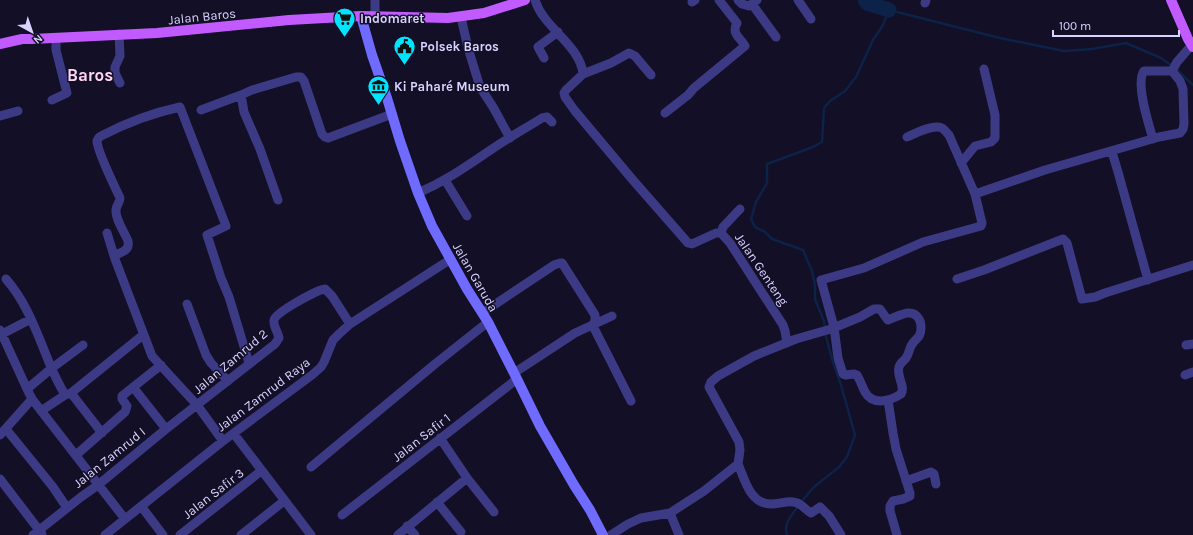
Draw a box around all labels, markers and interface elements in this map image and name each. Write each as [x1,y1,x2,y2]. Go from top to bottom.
street label: Jalan Baros [167,5,237,28]
supermarket icon: Indomaret [331,5,357,38]
place label: Indomaret [360,11,424,26]
north arrow [12,12,52,52]
scale bar [1053,12,1179,38]
text: 100 m [1059,19,1091,33]
text: N [31,32,45,47]
public building icon: Polsek Baros [391,33,417,66]
place label: Polsek Baros [420,39,499,54]
district label: Baros [67,65,113,85]
museum icon: Ki Paharé Museum [366,73,392,106]
place label: Ki Paharé Museum [394,79,510,94]
street label: Jalan Genteng [732,230,792,309]
street label: Jalan Garuda [450,240,501,314]
street label: Jalan Zamrud 2 [190,326,270,397]
street label: Jalan Zamrud Raya [214,354,313,434]
street label: Jalan Safir 1 [389,410,453,465]
street label: Jalan Zamrud I [70,424,148,491]
street label: Jalan Safir 3 [180,465,247,522]

